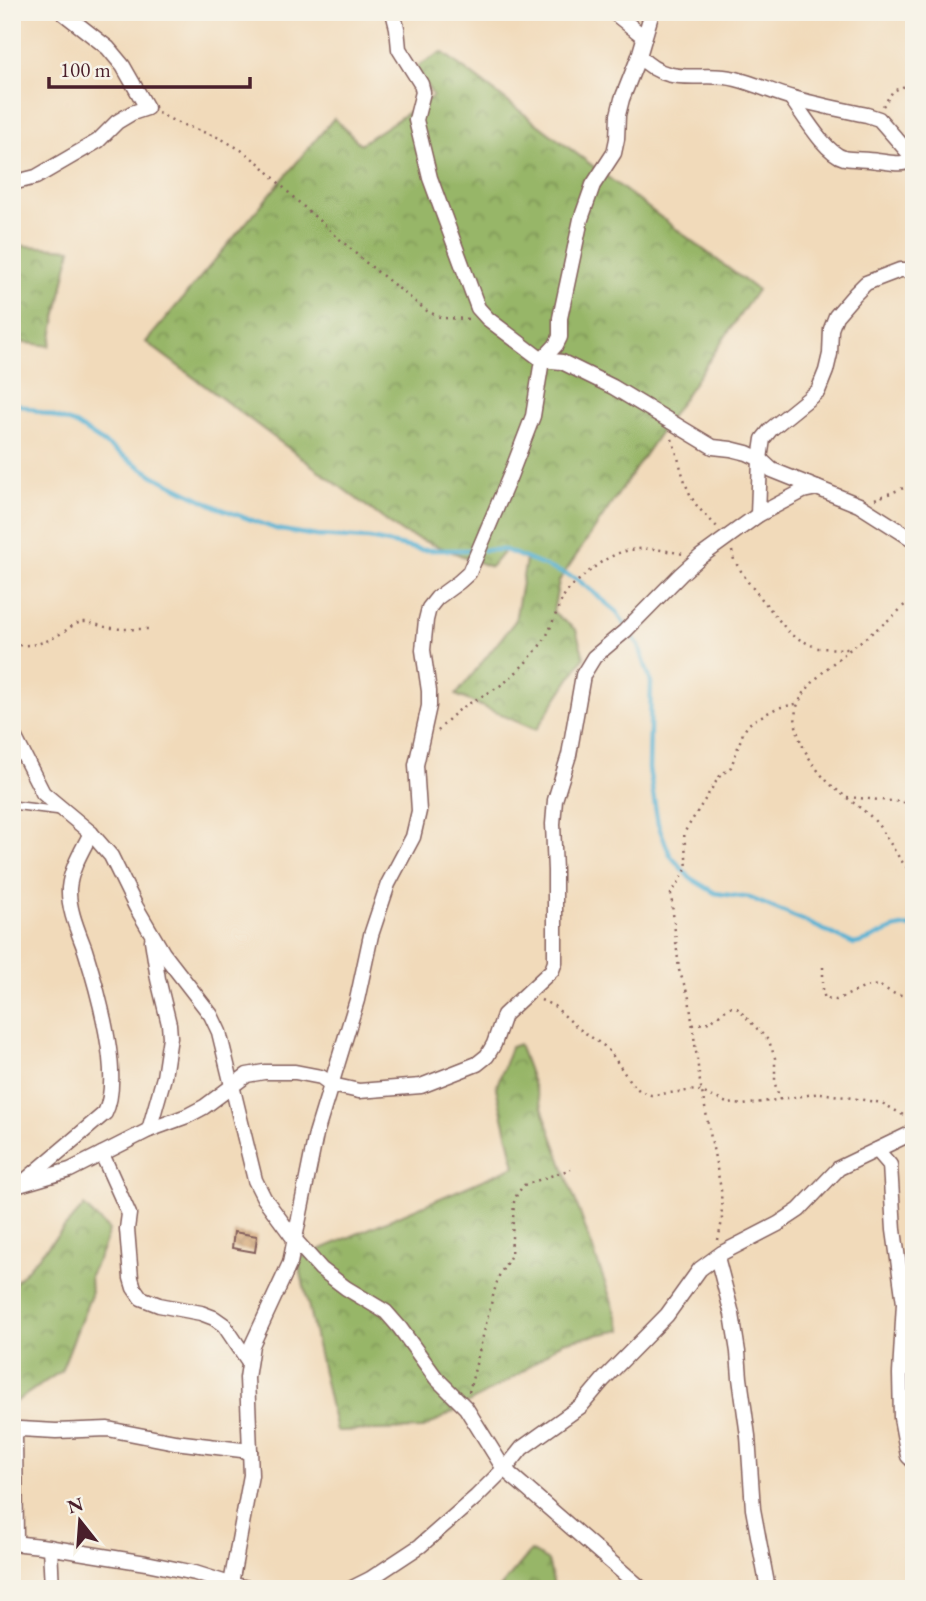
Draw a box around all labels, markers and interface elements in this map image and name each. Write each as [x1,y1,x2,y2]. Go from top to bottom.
scale bar [49,46,250,90]
text: 100 m [60,56,111,83]
north arrow [46,1486,116,1556]
text: N [64,1491,87,1519]

